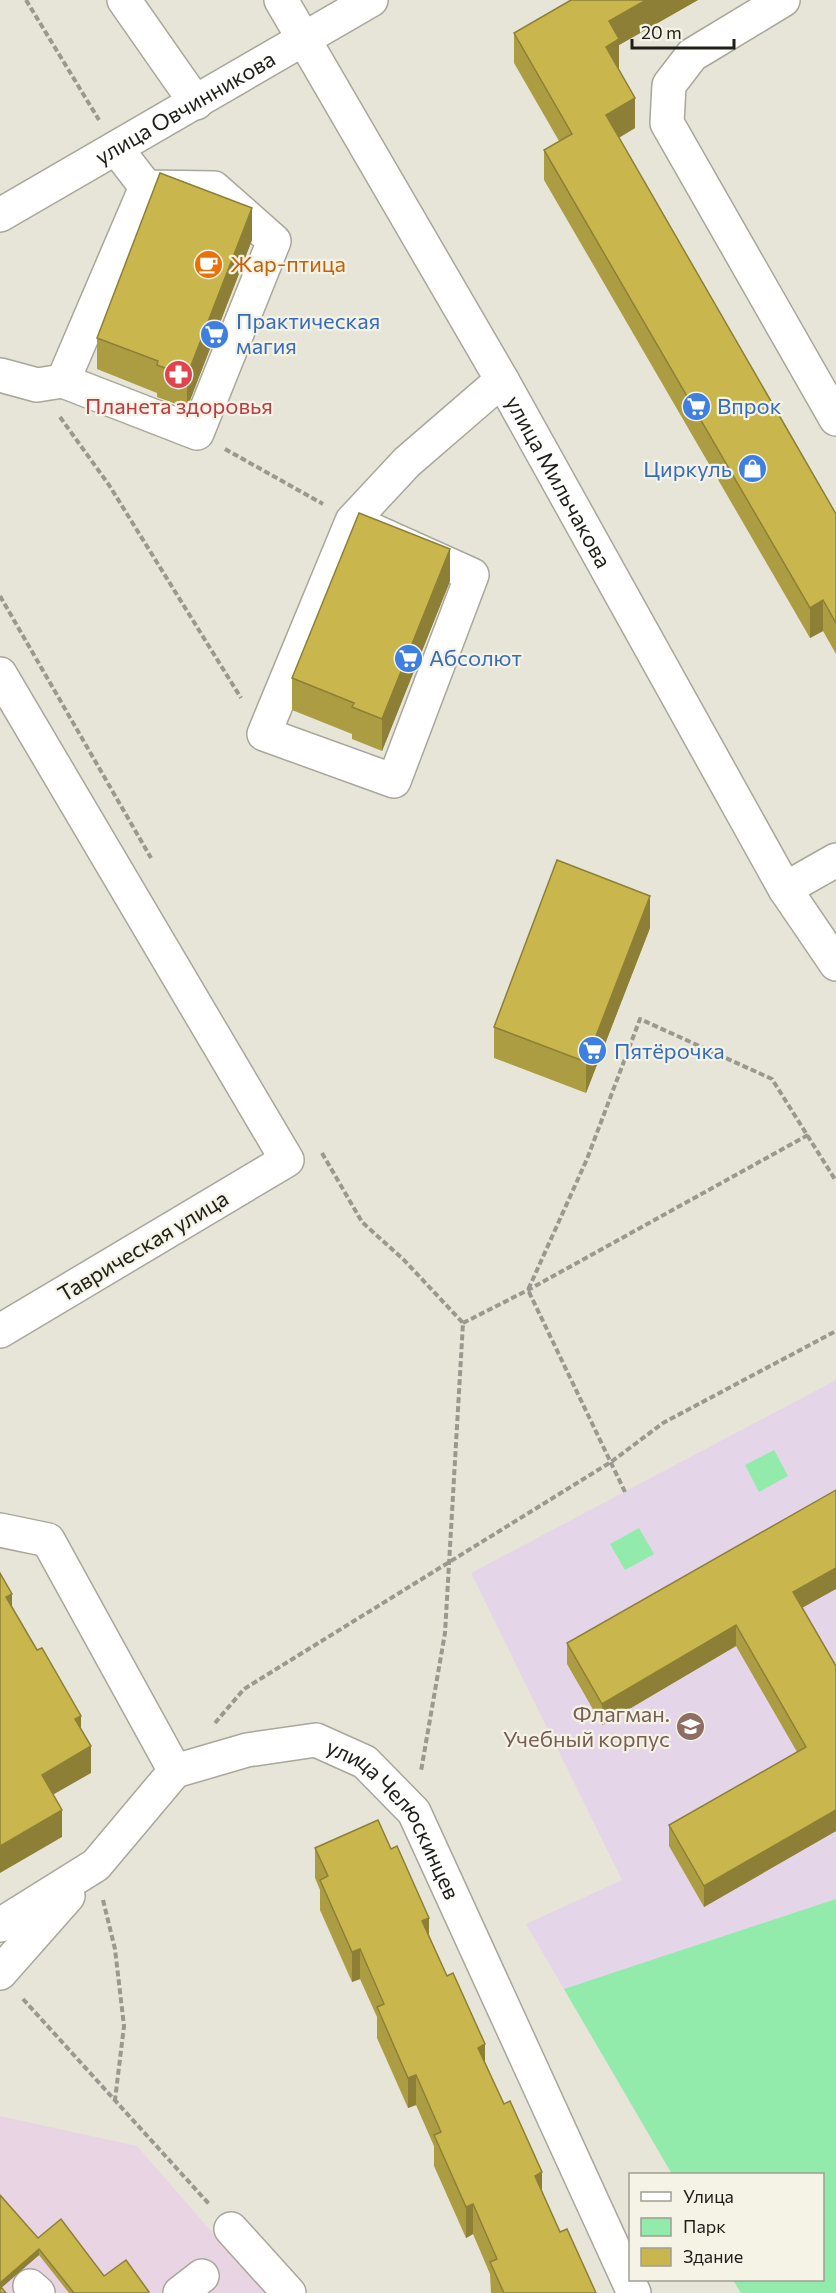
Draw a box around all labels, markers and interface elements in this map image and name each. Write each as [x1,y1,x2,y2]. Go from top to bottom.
scale bar [632,12,734,50]
text: 20 m [641,21,682,43]
street label: улица Овчинникова [90,45,280,170]
cafe icon: Жар-птица [193,248,225,280]
place label: Жар-птица [230,250,346,277]
place label: Практическая магия [236,307,380,359]
supermarket icon: Практическая магия [199,318,231,350]
pharmacy icon: Планета здоровья [163,358,195,390]
supermarket icon: Впрок [680,390,712,422]
street label: улица Мильчакова [500,391,618,572]
place label: Планета здоровья [85,392,273,419]
place label: Впрок [717,392,782,419]
shop icon: Циркуль [737,453,769,485]
place label: Циркуль [643,455,732,482]
supermarket icon: Абсолют [392,642,424,674]
place label: Абсолют [429,644,522,671]
supermarket icon: Пятёрочка [577,1035,609,1067]
place label: Пятёрочка [614,1037,725,1064]
street label: Таврическая улица [53,1184,233,1307]
place label: Флагман. Учебный корпус [503,1700,670,1752]
school or university icon: Флагман. Учебный корпус [675,1711,707,1743]
street label: улица Челюскинцев [322,1732,466,1904]
legend [629,2173,824,2281]
text: Улица [683,2185,734,2207]
text: Парк [683,2215,726,2237]
text: Здание [683,2245,743,2267]

